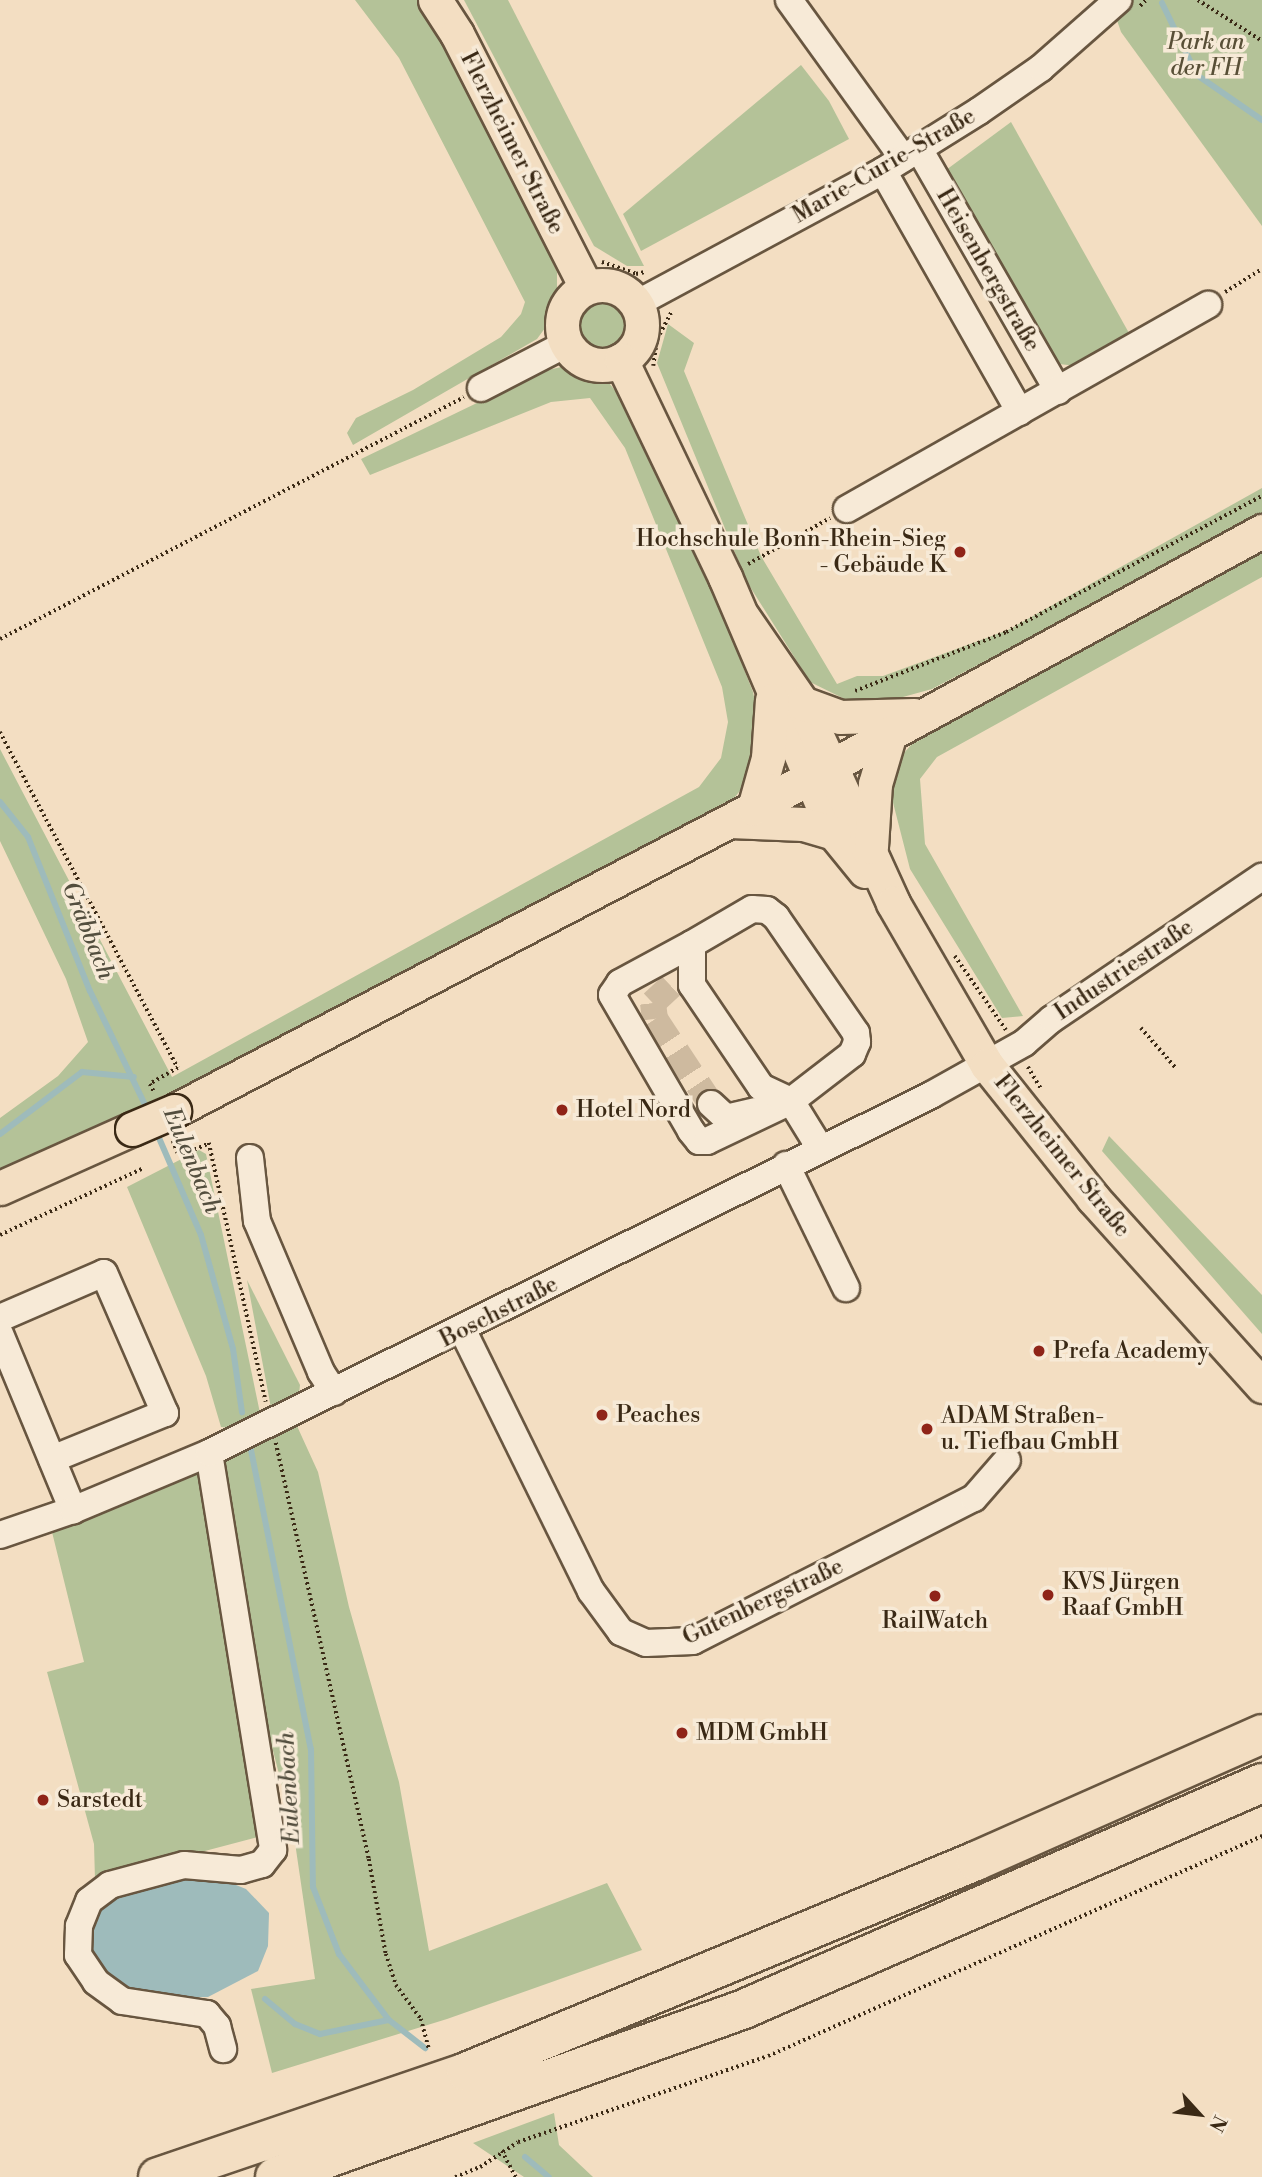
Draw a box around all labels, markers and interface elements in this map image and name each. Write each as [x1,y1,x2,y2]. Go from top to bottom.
park label: Park an der FH [1167,28,1245,82]
street label: Flerzheimer Straße [454,47,570,239]
street label: Marie-Curie-Straße [788,102,980,230]
street label: Heisenbergstraße [930,184,1046,356]
place label: Hochschule Bonn-Rhein-Sieg - Gebäude K [636,525,946,579]
marker: Hochschule Bonn-Rhein-Sieg - Gebäude K [952,544,968,560]
water label: Gräbbach [54,878,120,984]
street label: Industriestraße [1050,914,1198,1026]
street label: Flerzheimer Straße [988,1069,1136,1243]
place label: Hotel Nord [576,1096,691,1124]
marker: Hotel Nord [554,1102,570,1118]
water label: Eulenbach [156,1104,226,1218]
street label: Boschstraße [435,1270,563,1354]
place label: Prefa Academy [1053,1337,1209,1365]
marker: Prefa Academy [1031,1343,1047,1359]
place label: Peaches [616,1401,700,1429]
place label: ADAM Straßen- u. Tiefbau GmbH [941,1402,1119,1456]
marker: Peaches [594,1407,610,1423]
marker: ADAM Straßen- u. Tiefbau GmbH [919,1421,935,1437]
street label: Gutenbergstraße [678,1553,848,1651]
place label: KVS Jürgen Raaf GmbH [1062,1568,1183,1622]
marker: KVS Jürgen Raaf GmbH [1040,1587,1056,1603]
marker: RailWatch [927,1588,943,1604]
place label: RailWatch [882,1607,988,1635]
place label: MDM GmbH [696,1719,828,1747]
marker: MDM GmbH [674,1725,690,1741]
water label: Eulenbach [273,1731,307,1845]
place label: Sarstedt [57,1786,143,1814]
marker: Sarstedt [35,1792,51,1808]
north arrow [1164,2079,1234,2149]
text: N [1204,2111,1232,2136]

